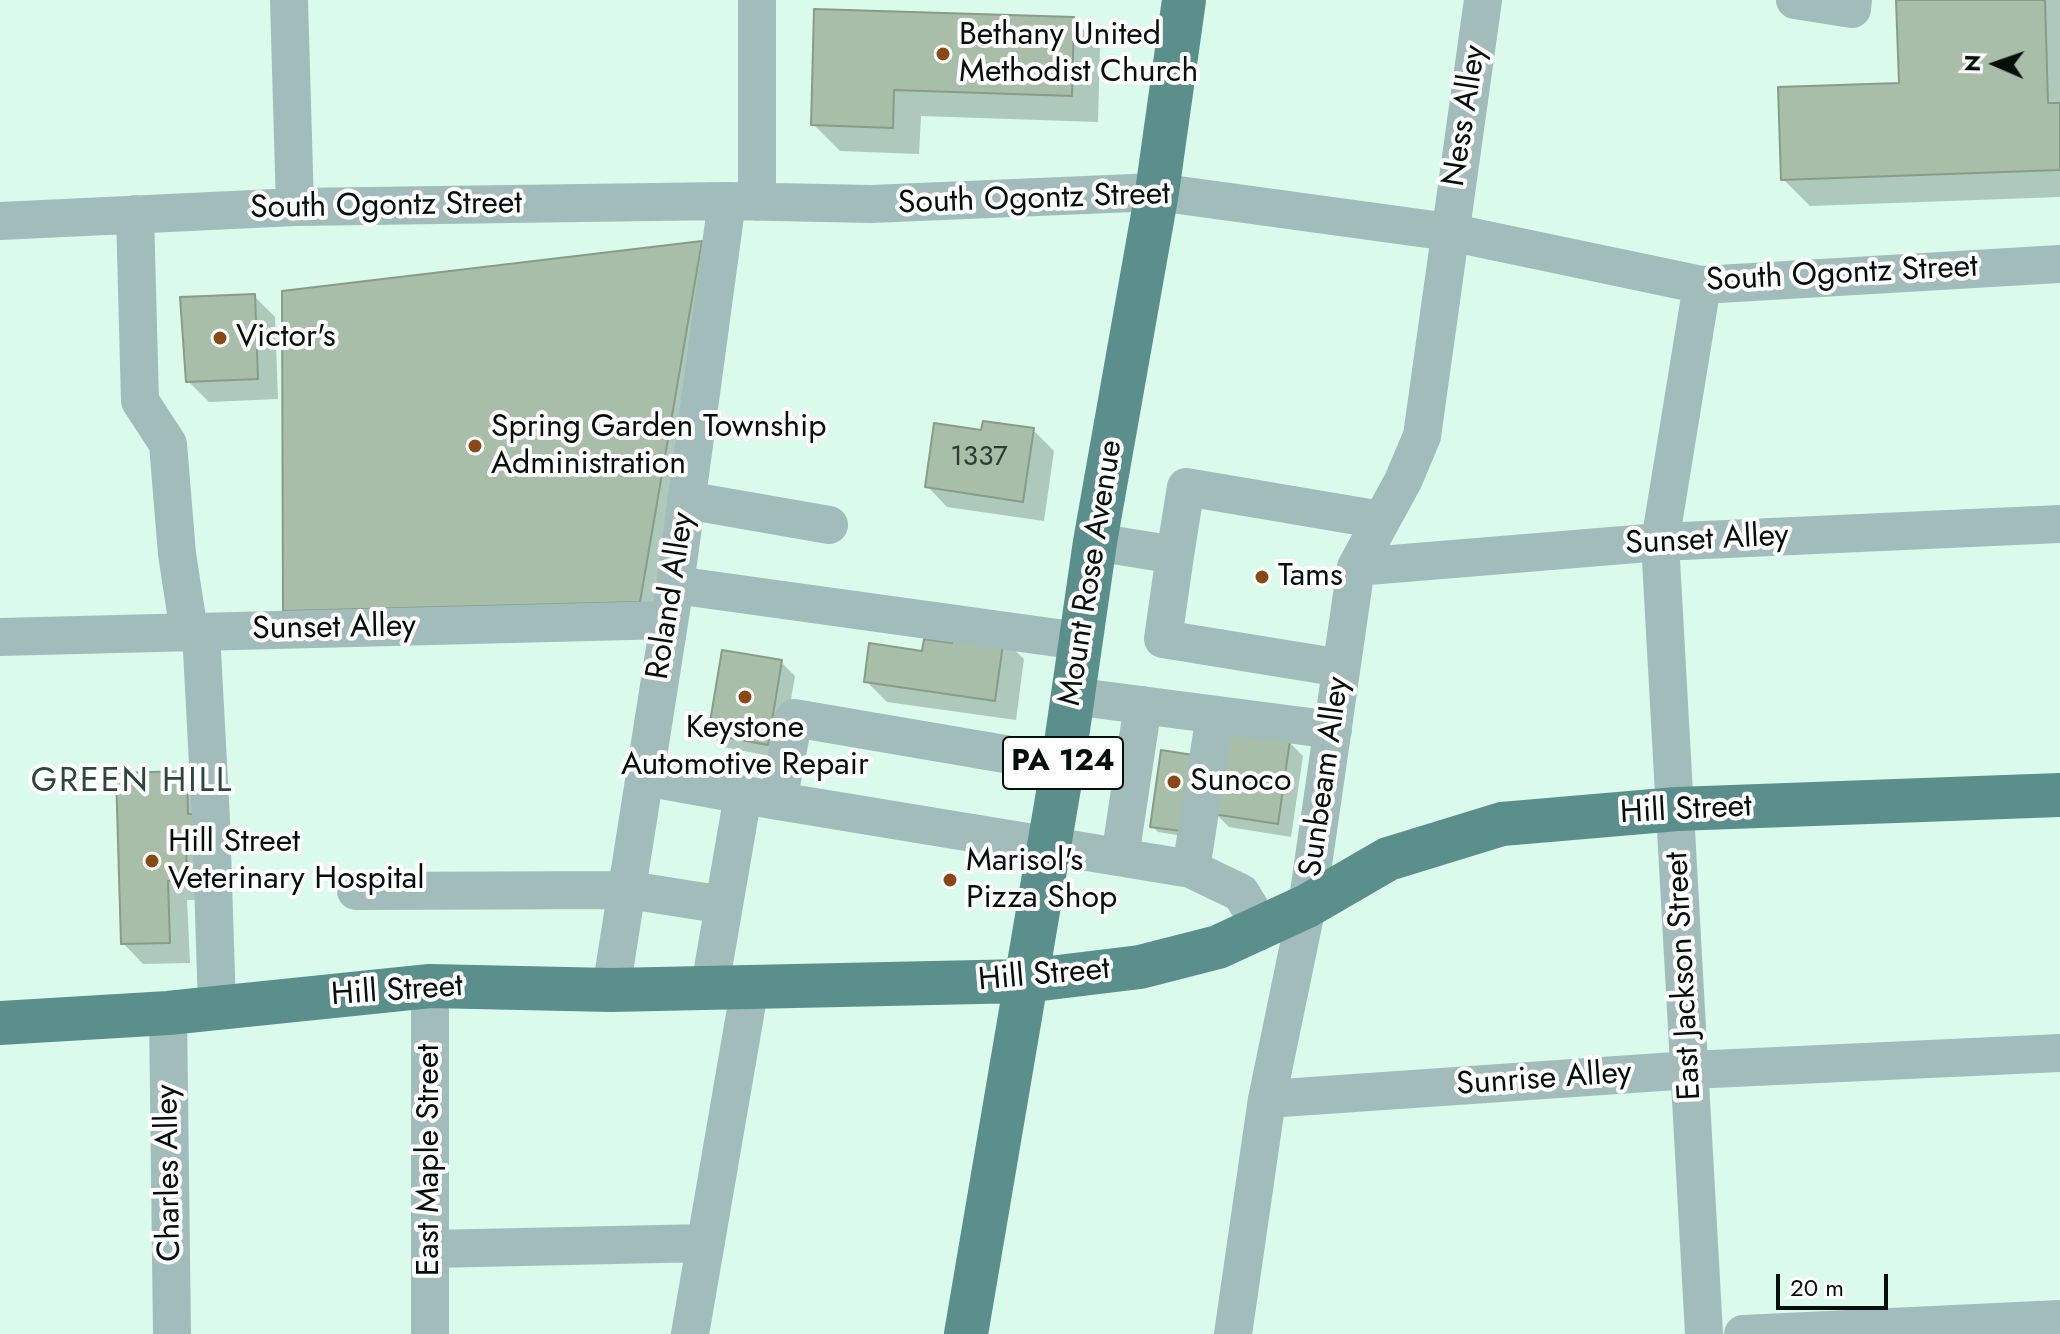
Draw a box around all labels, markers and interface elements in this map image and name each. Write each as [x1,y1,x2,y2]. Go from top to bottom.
place label: Bethany United Methodist Church [959,17,1198,92]
north arrow [1956,24,2036,104]
street label: Ness Alley [1436,43,1496,189]
marker: Bethany United Methodist Church [934,45,952,63]
text: N [1956,54,1988,72]
street label: South Ogontz Street [897,176,1171,224]
street label: South Ogontz Street [250,185,522,229]
street label: South Ogontz Street [1705,249,1979,301]
place label: Victor's [236,319,336,357]
marker: Victor's [211,329,229,347]
place label: Spring Garden Township Administration [491,409,826,484]
marker: Spring Garden Township Administration [466,437,484,455]
street label: Mount Rose Avenue [1052,437,1132,709]
house number: 1337 [950,441,1008,475]
street label: Roland Alley [640,510,704,682]
street label: Sunset Alley [1624,518,1790,564]
place label: Tams [1278,558,1343,596]
marker: Tams [1253,568,1271,586]
street label: Sunset Alley [252,608,416,650]
street label: Sunbeam Alley [1293,674,1359,880]
marker: Keystone Automotive Repair [736,688,754,706]
place label: Keystone Automotive Repair [621,710,869,785]
road number: PA 124 [1003,737,1123,789]
district label: GREEN HILL [31,763,233,803]
place label: Sunoco [1190,763,1291,801]
marker: Sunoco [1165,773,1183,791]
street label: Hill Street [1619,788,1753,834]
place label: Hill Street Veterinary Hospital [168,824,425,899]
place label: Marisol's Pizza Shop [966,843,1117,918]
street label: East Jackson Street [1659,851,1711,1101]
marker: Hill Street Veterinary Hospital [143,852,161,870]
marker: Marisol's Pizza Shop [941,871,959,889]
street label: Hill Street [977,951,1111,1001]
street label: Hill Street [330,968,464,1016]
street label: East Maple Street [411,1044,449,1276]
street label: Sunrise Alley [1455,1055,1633,1105]
street label: Charles Alley [149,1084,191,1262]
scale bar [1780,1258,1892,1308]
text: 20 m [1790,1270,1844,1305]

